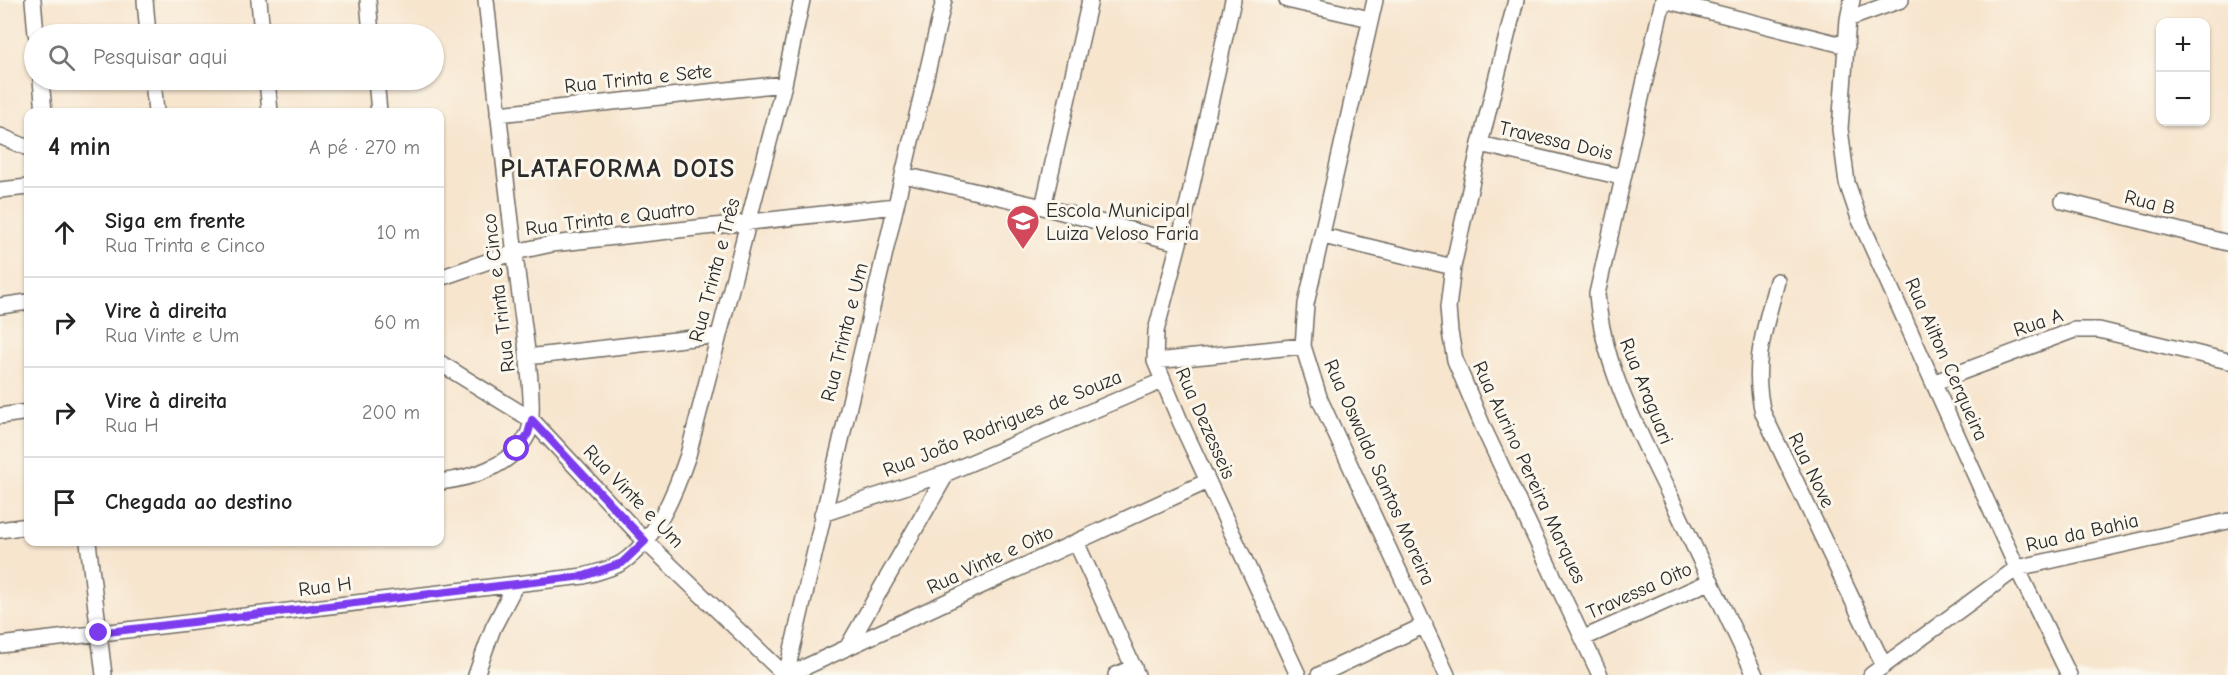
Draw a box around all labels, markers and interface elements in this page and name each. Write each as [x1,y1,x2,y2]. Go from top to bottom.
map controls [2156,18,2210,126]
button: + [2156,18,2210,72]
search box [24,24,444,90]
icon: search [45,41,78,74]
text: Pesquisar aqui [93,44,228,70]
street label: Rua Trinta e Sete [563,59,713,98]
button: − [2156,72,2210,126]
street label: Travessa Dois [1497,116,1615,165]
text: 4 min [48,132,111,162]
text: A pé · 270 m [309,136,420,159]
district label: PLATAFORMA DOIS [500,154,736,184]
street label: Rua B [2122,185,2178,220]
street label: Rua Trinta e Três [684,196,745,345]
street label: Rua Trinta e Quatro [524,197,696,240]
place label: Escola Municipal Luiza Veloso Faria [1046,199,1199,245]
school or university icon: Escola Municipal Luiza Veloso Faria [1005,203,1041,250]
text: Siga em frente [105,208,245,234]
street label: Rua Trinta e Cinco [477,212,520,374]
icon: ahead [48,216,81,249]
text: 10 m [377,221,420,244]
text: Rua Trinta e Cinco [105,234,265,257]
street label: Rua Trinta e Um [816,260,873,404]
street label: Rua Ailton Cerqueira [1900,274,1993,444]
text: Vire à direita [105,298,227,324]
street label: Rua A [2010,303,2066,342]
icon: right [48,306,81,339]
text: 60 m [374,311,420,334]
text: Rua Vinte e Um [105,324,239,347]
street label: Rua Araguari [1615,335,1678,448]
street label: Rua Oswaldo Santos Moreira [1319,356,1440,589]
street label: Rua Aurino Pereira Marques [1468,358,1591,587]
street label: Rua Dezesseis [1171,364,1240,482]
street label: Rua João Rodrigues de Souza [880,365,1125,482]
text: Vire à direita [105,388,227,414]
icon: right [48,396,81,429]
text: 200 m [362,401,420,424]
text: Rua H [105,414,159,437]
street label: Rua Nove [1784,429,1840,512]
route start [503,435,529,461]
street label: Rua Vinte e Um [579,440,689,553]
icon: arrive [48,486,81,519]
text: Chegada ao destino [105,489,292,515]
street label: Rua da Bahia [2023,508,2141,557]
street label: Rua Vinte e Oito [923,520,1057,599]
street label: Travessa Oito [1583,557,1695,624]
street label: Rua H [297,572,353,601]
route end [85,619,111,645]

